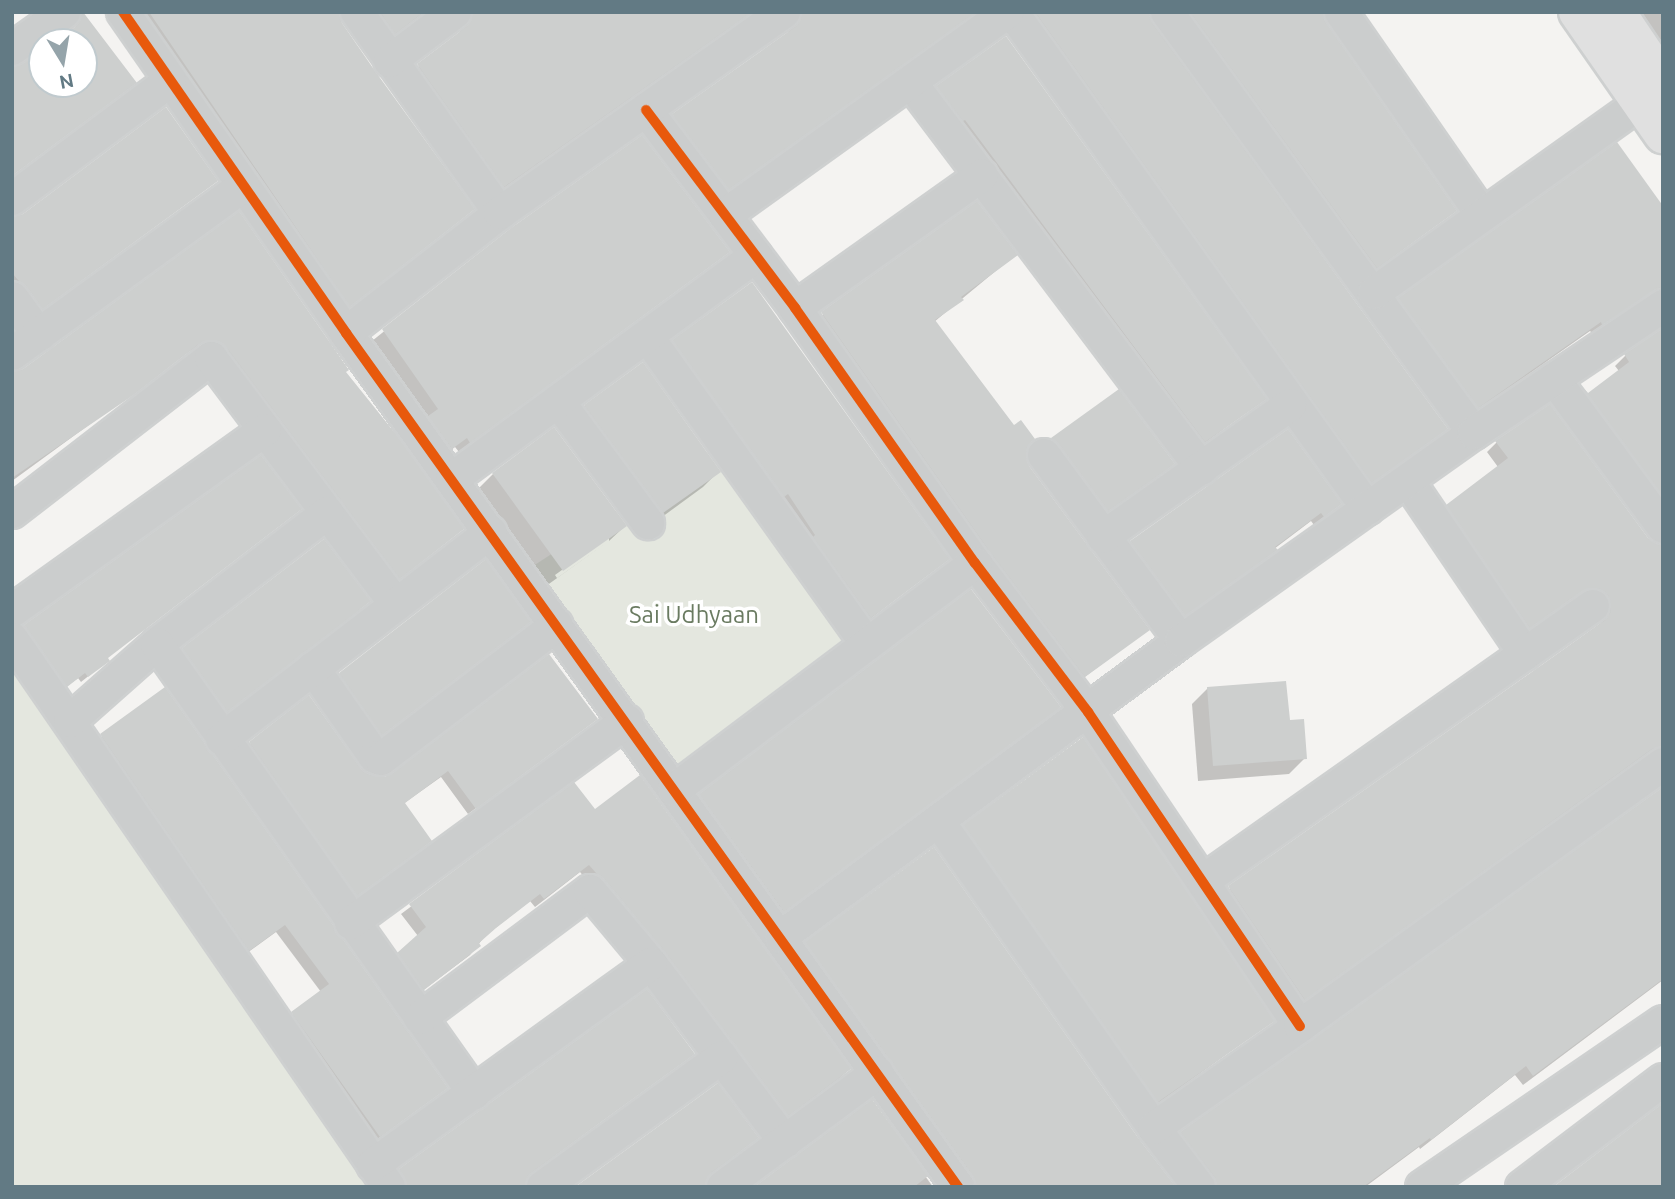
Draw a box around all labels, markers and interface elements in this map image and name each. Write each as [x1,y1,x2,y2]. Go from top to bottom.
north arrow [28,28,98,98]
text: N [58,69,76,94]
park label: Sai Udhyaan [629,601,759,629]

